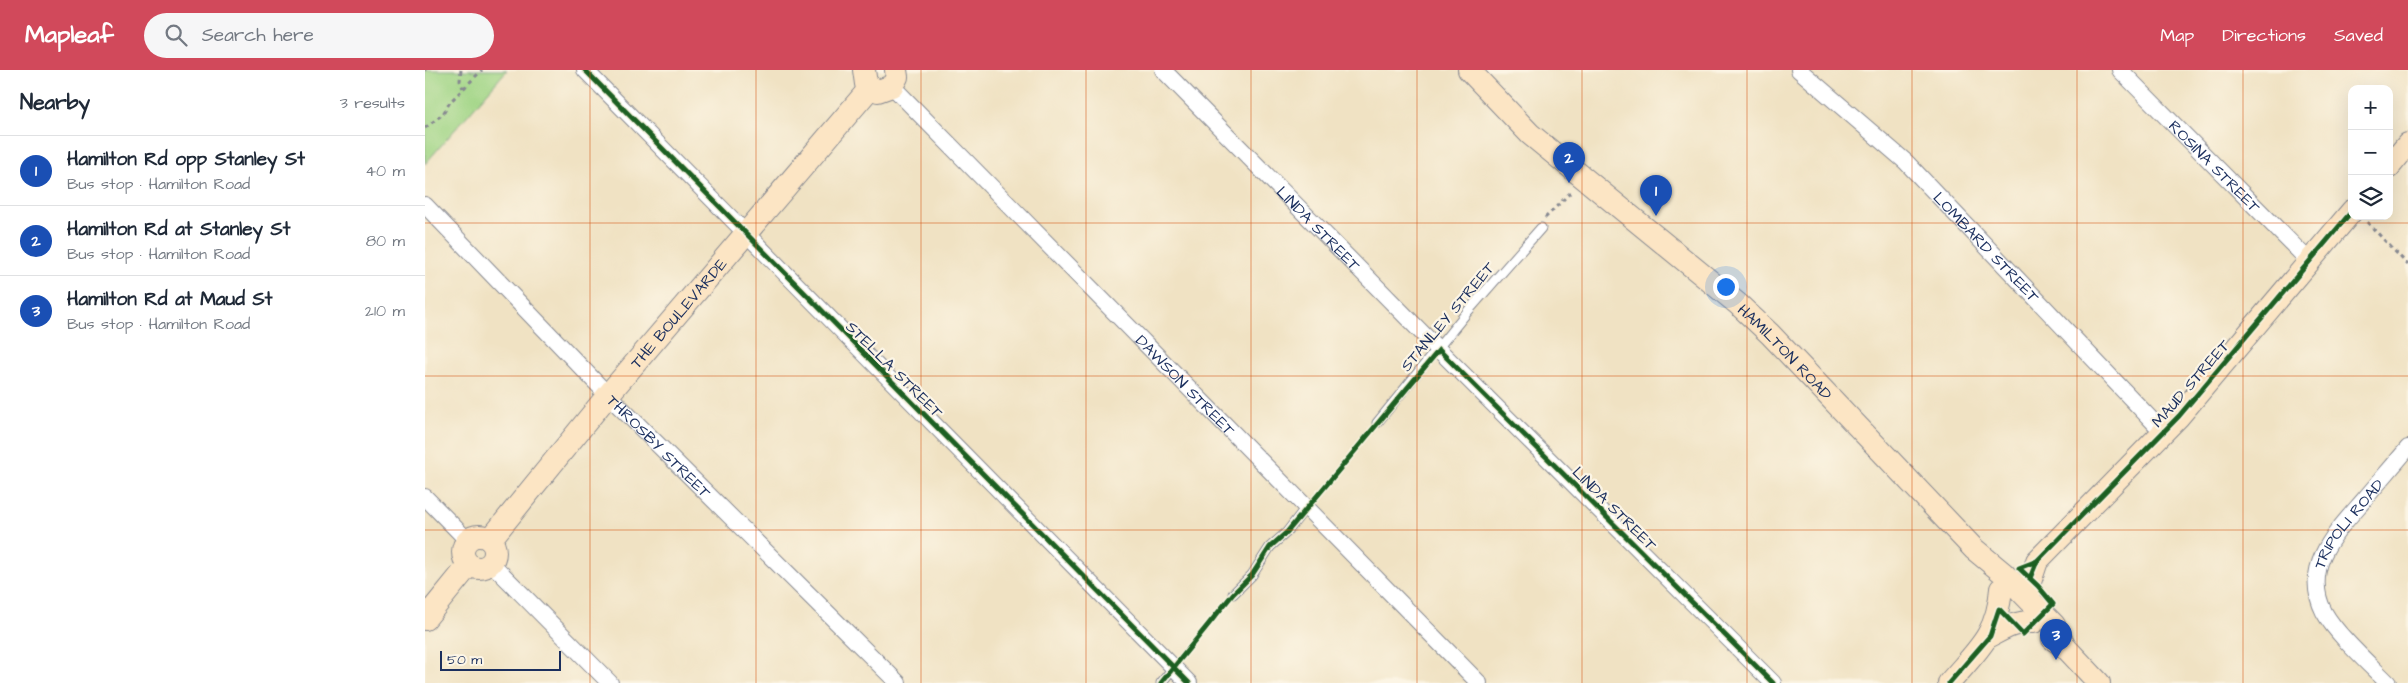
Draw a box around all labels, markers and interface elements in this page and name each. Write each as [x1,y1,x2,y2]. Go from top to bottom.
search box [144,13,494,58]
text: Mapleaf [25,18,114,52]
icon: search [162,21,190,49]
text: Search here [202,22,314,49]
text: Map [2160,23,2194,48]
text: Directions [2222,23,2306,48]
text: Saved [2334,23,2383,48]
map controls [2348,85,2393,220]
button: + [2348,85,2393,130]
text: Nearby [20,88,90,117]
text: 3 results [340,92,405,114]
street label: ROSINA STREET [2163,116,2265,218]
button: − [2348,130,2393,175]
pin: 2 [1553,142,1585,183]
text: Hamilton Rd opp Stanley St [67,146,305,173]
text: 1 [35,160,37,182]
text: 40 m [365,160,405,182]
text: Bus stop · Hamilton Road [67,173,250,195]
pin: 1 [1640,175,1672,216]
button: layers [2348,175,2393,220]
street label: LINDA STREET [1271,182,1365,276]
street label: LOMBARD STREET [1928,187,2044,308]
text: Hamilton Rd at Stanley St [67,216,290,243]
text: 2 [31,230,41,252]
text: 80 m [366,230,405,252]
text: Bus stop · Hamilton Road [67,243,250,265]
street label: THE BOULEVARDE [626,253,733,373]
street label: STANLEY STREET [1395,257,1500,376]
your location [1713,274,1739,300]
text: Hamilton Rd at Maud St [67,286,272,313]
street label: HAMILTON ROAD [1732,299,1837,405]
text: 3 [32,300,40,322]
text: 210 m [365,300,405,322]
text: Bus stop · Hamilton Road [67,313,250,335]
street label: STELLA STREET [841,316,948,423]
street label: DAWSON STREET [1130,330,1240,441]
street label: MAUD STREET [2146,335,2235,432]
street label: THROSBY STREET [601,390,716,503]
street label: LINDA STREET [1567,462,1661,556]
street label: TRIPOLI ROAD [2309,474,2389,572]
pin: 3 [2040,619,2072,660]
scale bar [440,648,561,671]
text: 50 m [447,650,482,670]

